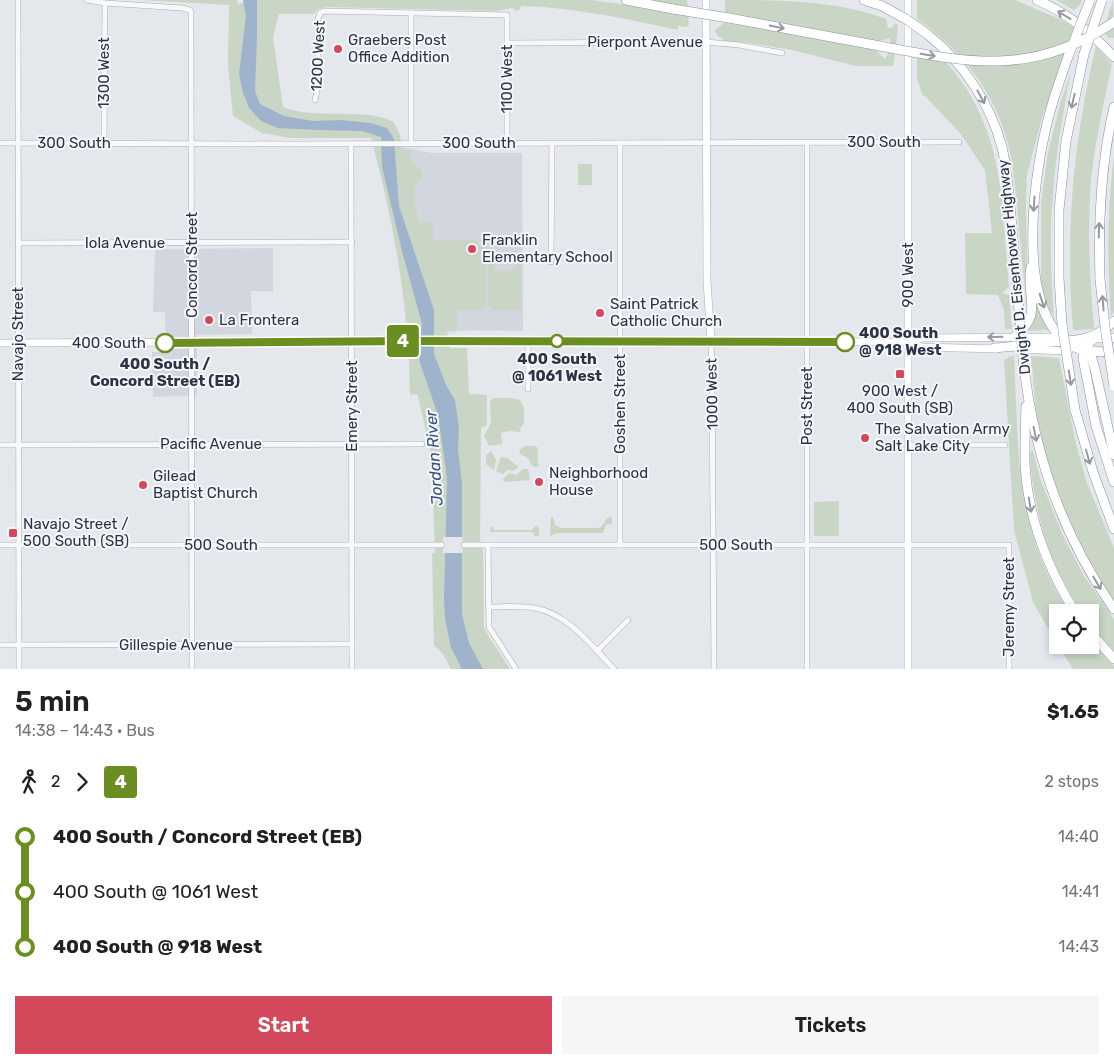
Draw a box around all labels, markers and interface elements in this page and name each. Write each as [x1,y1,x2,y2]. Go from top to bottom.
one-way arrow [1057,9,1071,20]
street label: 1200 West [307,20,329,92]
one-way arrow [769,23,785,33]
place label: Graebers Post Office Addition [348,31,450,66]
street label: Pierpont Avenue [587,33,703,51]
street label: 1300 West [95,37,113,109]
marker: Graebers Post Office Addition [332,43,344,55]
street label: 1100 West [498,44,516,113]
one-way arrow [919,51,935,61]
one-way arrow [977,89,986,104]
one-way arrow [1068,93,1077,109]
street label: 300 South [847,133,921,151]
street label: 300 South [37,134,111,152]
street label: 300 South [442,134,516,152]
street label: Dwight D. Eisenhower Highway [994,159,1034,375]
one-way arrow [1029,196,1038,212]
street label: Concord Street [183,212,201,318]
one-way arrow [1095,222,1104,238]
place label: Franklin Elementary School [482,231,613,266]
street label: Iola Avenue [85,234,165,252]
street label: 900 West [899,242,917,307]
marker: Franklin Elementary School [466,243,478,255]
street label: Navajo Street [9,287,27,381]
one-way arrow [1037,292,1047,308]
place label: Saint Patrick Catholic Church [610,295,722,330]
one-way arrow [1098,295,1107,311]
marker: Saint Patrick Catholic Church [594,307,606,319]
place label: La Frontera [219,311,299,329]
marker: La Frontera [203,314,215,326]
place label: 400 South @ 918 West [859,324,942,359]
line badge: 4 [387,325,419,357]
text: 4 [397,330,409,352]
marker: 400 South @ 918 West [835,332,855,352]
marker: 400 South / Concord Street (EB) [155,333,175,353]
one-way arrow [987,333,1003,342]
street label: 400 South [72,334,146,352]
marker: 400 South @ 1061 West [550,334,564,348]
place label: 400 South @ 1061 West [512,350,602,385]
street label: Goshen Street [611,354,629,454]
place label: 400 South / Concord Street (EB) [90,355,240,390]
street label: 1000 West [702,358,722,430]
street label: Emery Street [343,360,361,452]
street label: Post Street [798,367,816,445]
marker: 900 West / 400 South (SB) [894,368,906,380]
one-way arrow [1065,370,1075,386]
place label: 900 West / 400 South (SB) [847,382,953,417]
water label: Jordan River [421,409,447,506]
place label: The Salvation Army Salt Lake City [875,420,1010,455]
one-way arrow [1031,425,1041,441]
marker: The Salvation Army Salt Lake City [859,432,871,444]
street label: Pacific Avenue [160,435,262,453]
one-way arrow [1084,448,1094,464]
place label: Neighborhood House [549,464,648,499]
place label: Gilead Baptist Church [153,467,258,502]
marker: Neighborhood House [533,476,545,488]
marker: Gilead Baptist Church [137,479,149,491]
one-way arrow [1026,496,1036,512]
place label: Navajo Street / 500 South (SB) [23,515,129,550]
marker: Navajo Street / 500 South (SB) [7,527,19,539]
street label: 500 South [184,536,258,554]
street label: 500 South [699,536,773,554]
street label: Jeremy Street [1000,557,1018,657]
one-way arrow [1092,576,1102,590]
map controls [1049,604,1099,654]
button: locate [1049,604,1099,654]
street label: Gillespie Avenue [119,636,233,654]
text: 5 min [15,685,90,718]
text: $1.65 [1047,700,1099,723]
text: 14:38 – 14:43 · Bus [15,721,155,740]
icon: walk [15,768,43,796]
icon: forward [68,768,96,796]
text: 4 [114,771,127,793]
text: 2 [51,772,60,791]
text: 2 stops [1044,772,1099,791]
text: 400 South / Concord Street (EB) [53,825,362,848]
text: 14:40 [1058,827,1099,846]
text: 400 South @ 1061 West [53,880,258,903]
text: 14:41 [1062,882,1099,901]
text: 400 South @ 918 West [53,935,262,958]
text: 14:43 [1059,937,1099,956]
button: Start [15,996,552,1054]
button: Tickets [562,996,1099,1054]

